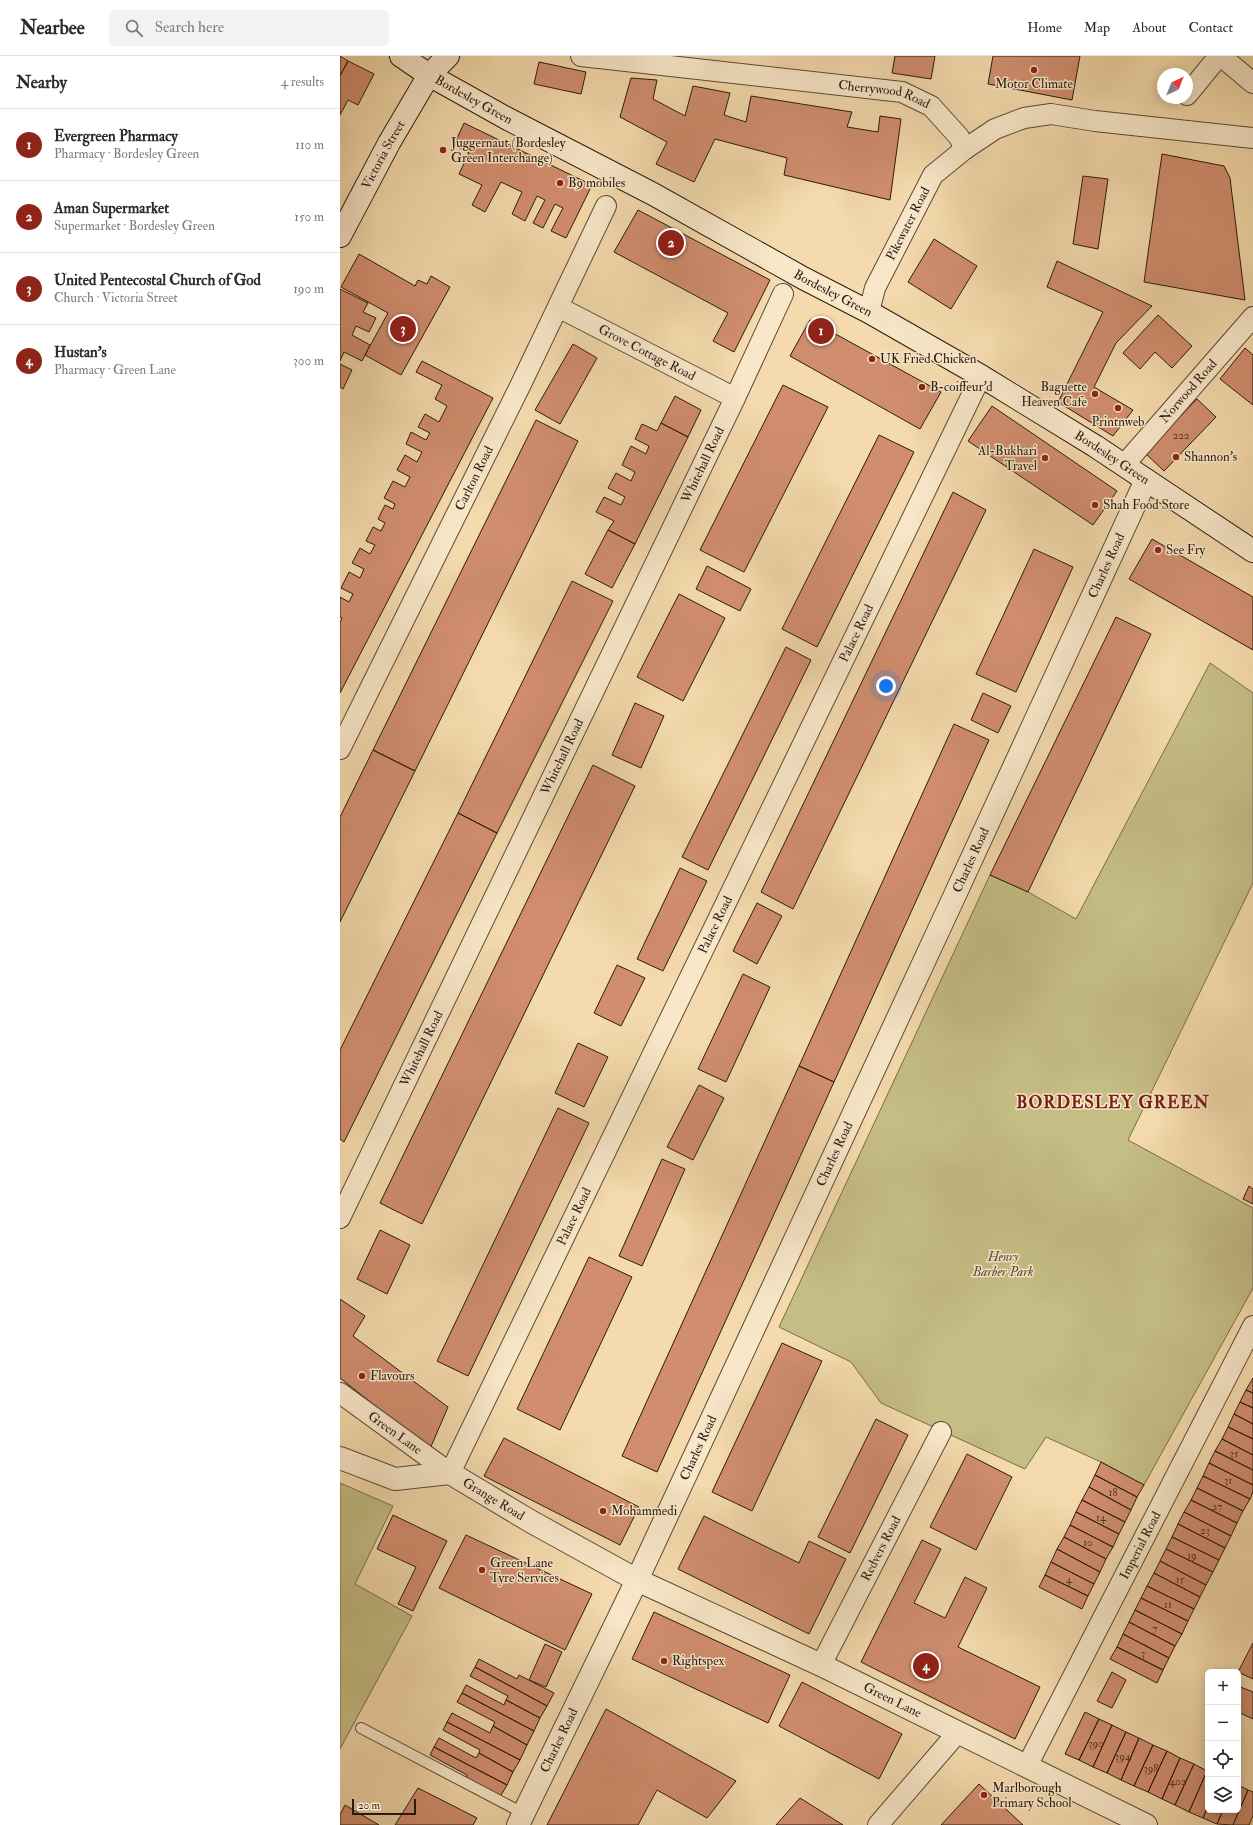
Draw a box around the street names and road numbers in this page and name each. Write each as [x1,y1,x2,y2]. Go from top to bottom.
street label: Bordesley Green [432,72,515,128]
street label: Cherrywood Road [837,77,933,113]
street label: Victoria Street [358,117,409,192]
street label: Pikewater Road [883,184,934,263]
street label: Bordesley Green [791,266,875,320]
street label: Grove Cottage Road [596,321,699,385]
street label: Norwood Road [1156,356,1221,426]
street label: Whitehall Road [677,424,728,506]
street label: Bordesley Green [1072,427,1153,488]
street label: Carlton Road [451,443,497,513]
street label: Charles Road [1085,530,1129,601]
street label: Palace Road [836,601,877,665]
street label: Whitehall Road [537,716,587,798]
street label: Charles Road [949,825,993,895]
street label: Palace Road [695,893,736,956]
street label: Whitehall Road [396,1008,447,1090]
street label: Charles Road [813,1119,857,1189]
street label: Palace Road [553,1185,595,1248]
street label: Green Lane [365,1408,426,1458]
street label: Charles Road [676,1412,720,1483]
street label: Grange Road [460,1474,528,1524]
street label: Imperial Road [1116,1508,1165,1582]
street label: Redvers Road [858,1513,905,1584]
street label: Green Lane [861,1679,925,1722]
street label: Charles Road [537,1705,582,1775]

